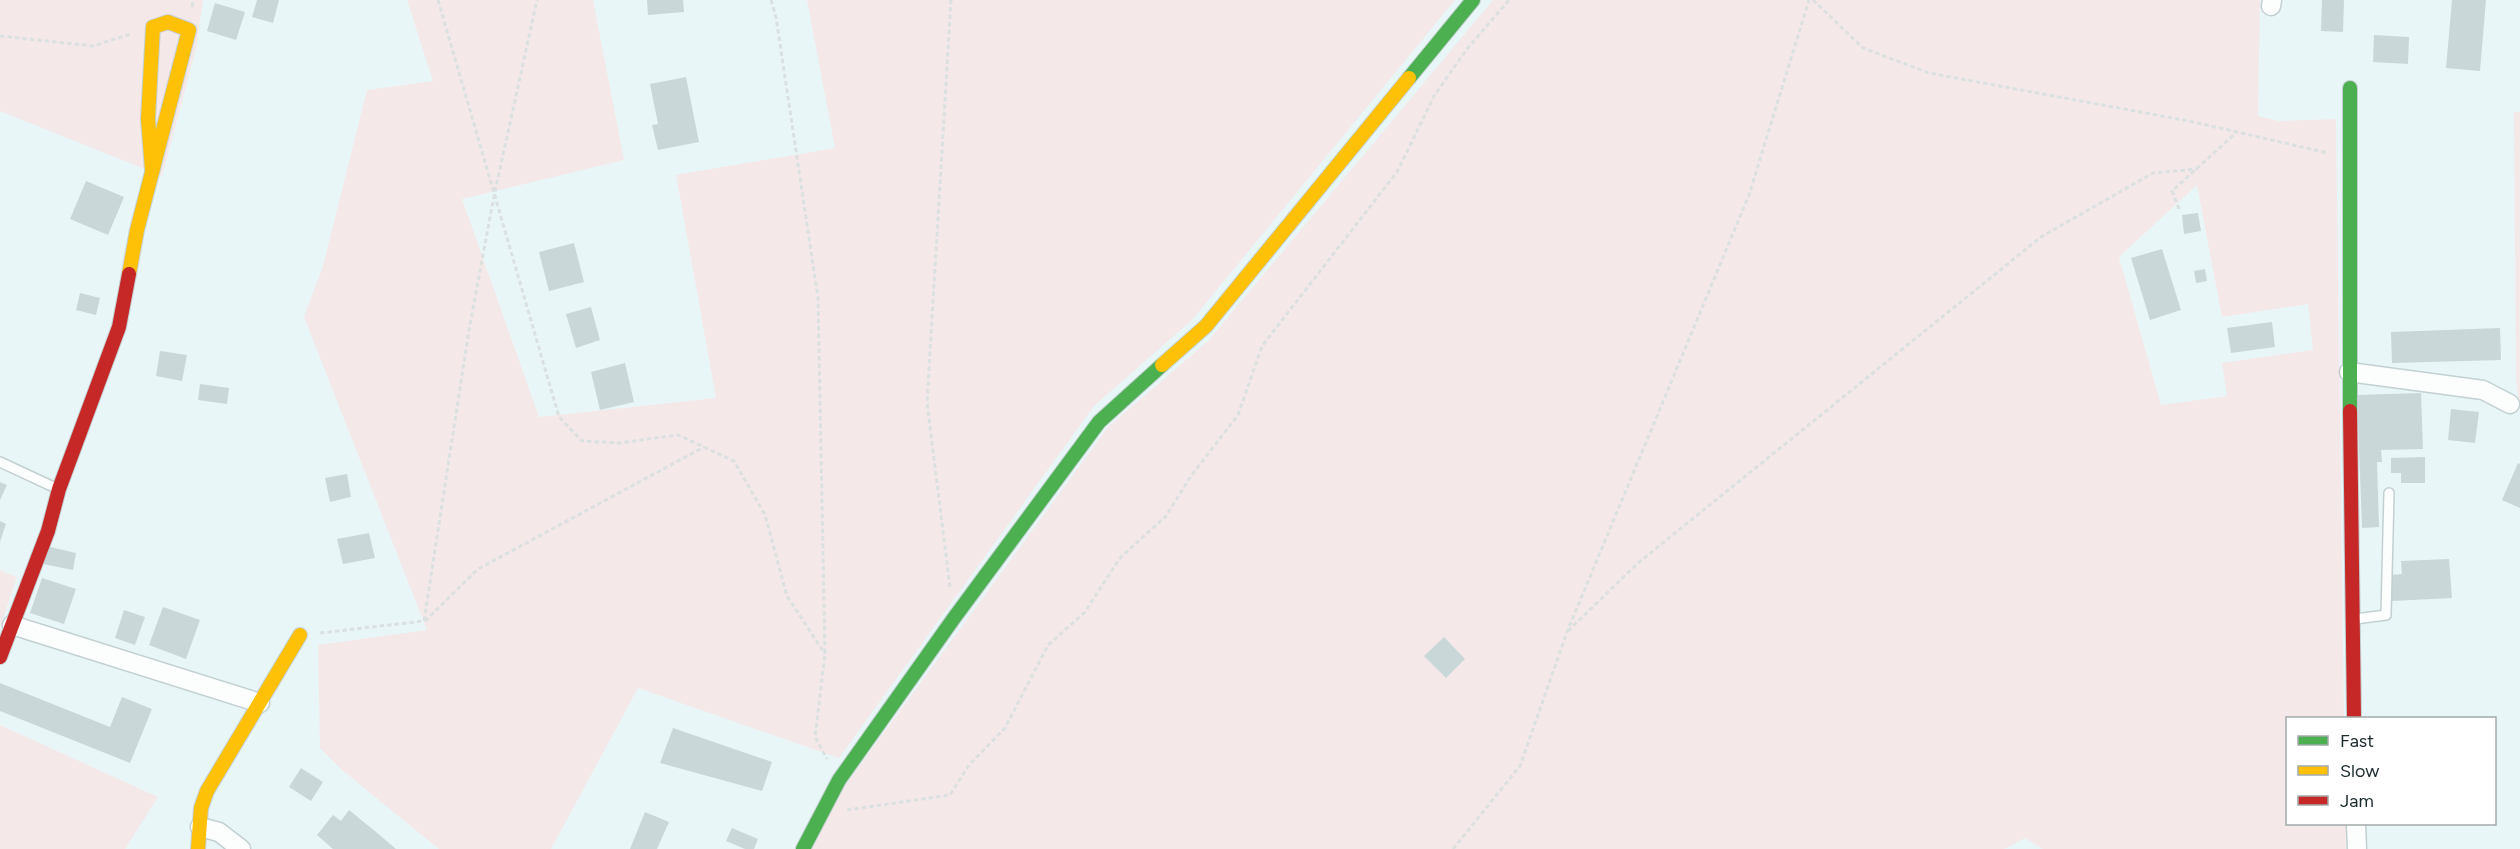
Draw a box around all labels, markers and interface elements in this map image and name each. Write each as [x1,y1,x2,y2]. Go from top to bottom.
legend [2286,717,2496,825]
text: Fast [2340,730,2374,752]
text: Slow [2340,760,2379,782]
text: Jam [2340,790,2374,812]

